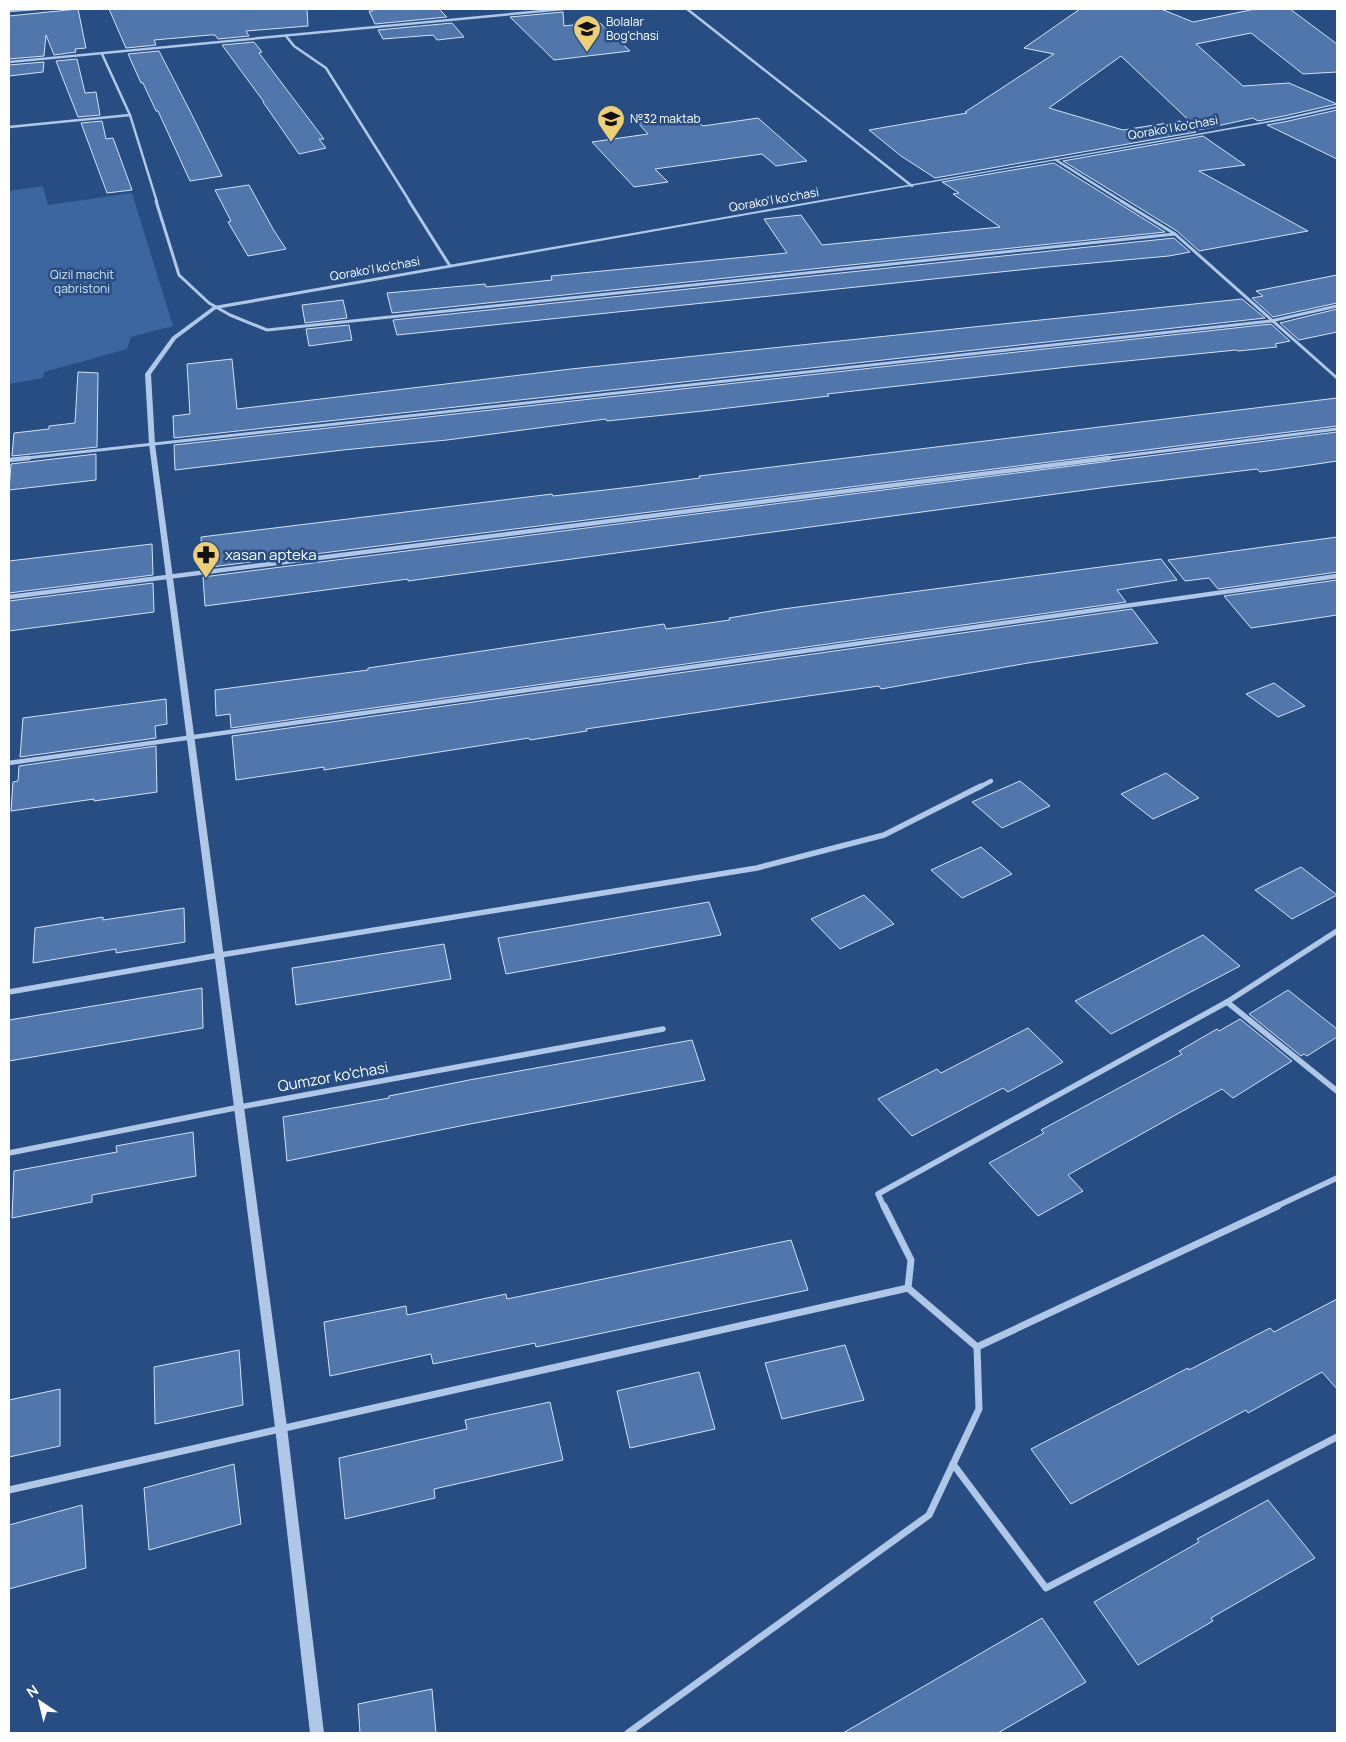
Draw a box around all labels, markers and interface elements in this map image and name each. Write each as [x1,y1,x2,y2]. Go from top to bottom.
place label: Bolalar Bog'chasi [606,13,659,44]
school or university icon: Bolalar Bog'chasi [572,14,602,53]
school or university icon: №32 maktab [596,104,626,143]
place label: №32 maktab [630,110,701,127]
street label: Qorako'l ko'chasi [1127,111,1219,144]
street label: Qorako'l ko'chasi [728,183,820,216]
street label: Qorako'l ko'chasi [329,252,421,285]
park label: Qizil machit qabristoni [50,266,114,297]
pharmacy icon: xasan apteka [191,540,221,579]
place label: xasan apteka [225,544,317,565]
street label: Qumzor ko'chasi [276,1056,390,1097]
north arrow [15,1677,65,1727]
text: N [23,1680,42,1702]

